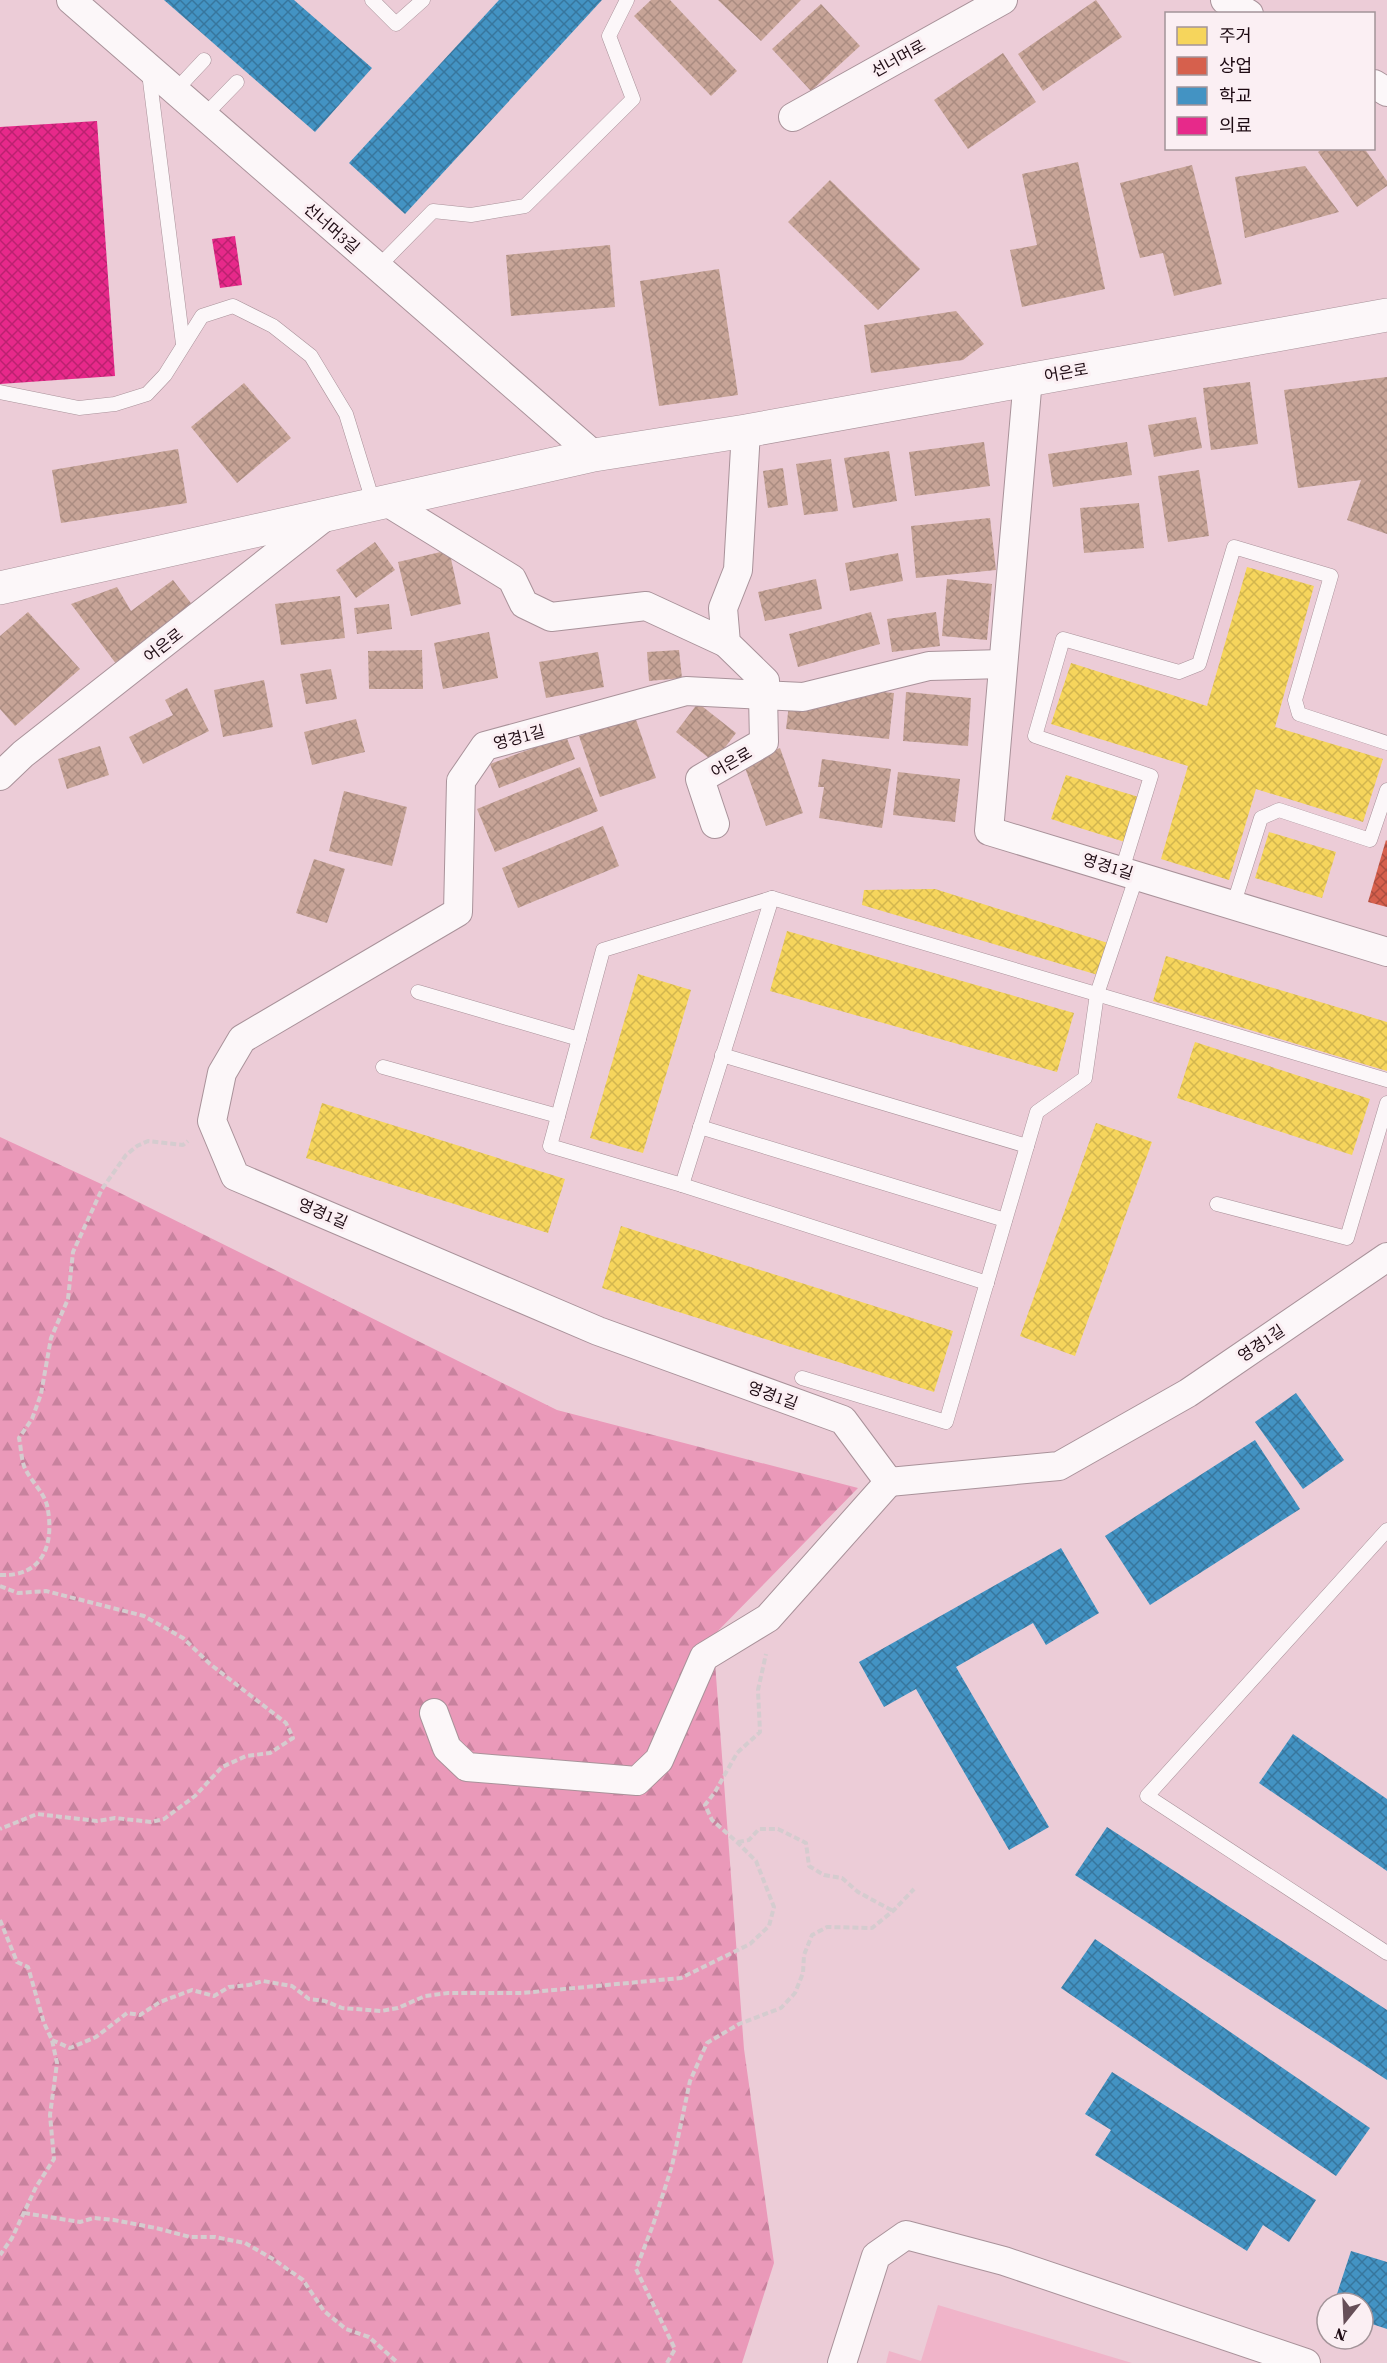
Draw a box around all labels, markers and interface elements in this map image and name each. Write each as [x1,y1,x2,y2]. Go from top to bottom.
legend [1165,12,1375,150]
text: 주거 [1219,23,1252,48]
street label: 선너머로 [867,34,929,82]
text: 상업 [1219,53,1252,78]
text: 학교 [1219,83,1252,108]
text: 의료 [1219,113,1252,138]
street label: 선너머3길 [300,198,364,258]
street label: 어은로 [1042,357,1090,387]
street label: 어은로 [139,623,187,667]
street label: 영경1길 [491,720,547,754]
street label: 어은로 [706,741,756,783]
street label: 영경1길 [1080,848,1136,884]
street label: 영경1길 [295,1193,351,1233]
street label: 영경1길 [1233,1319,1289,1367]
street label: 영경1길 [745,1376,801,1414]
north arrow [1315,2291,1375,2351]
text: N [1331,2323,1349,2348]

